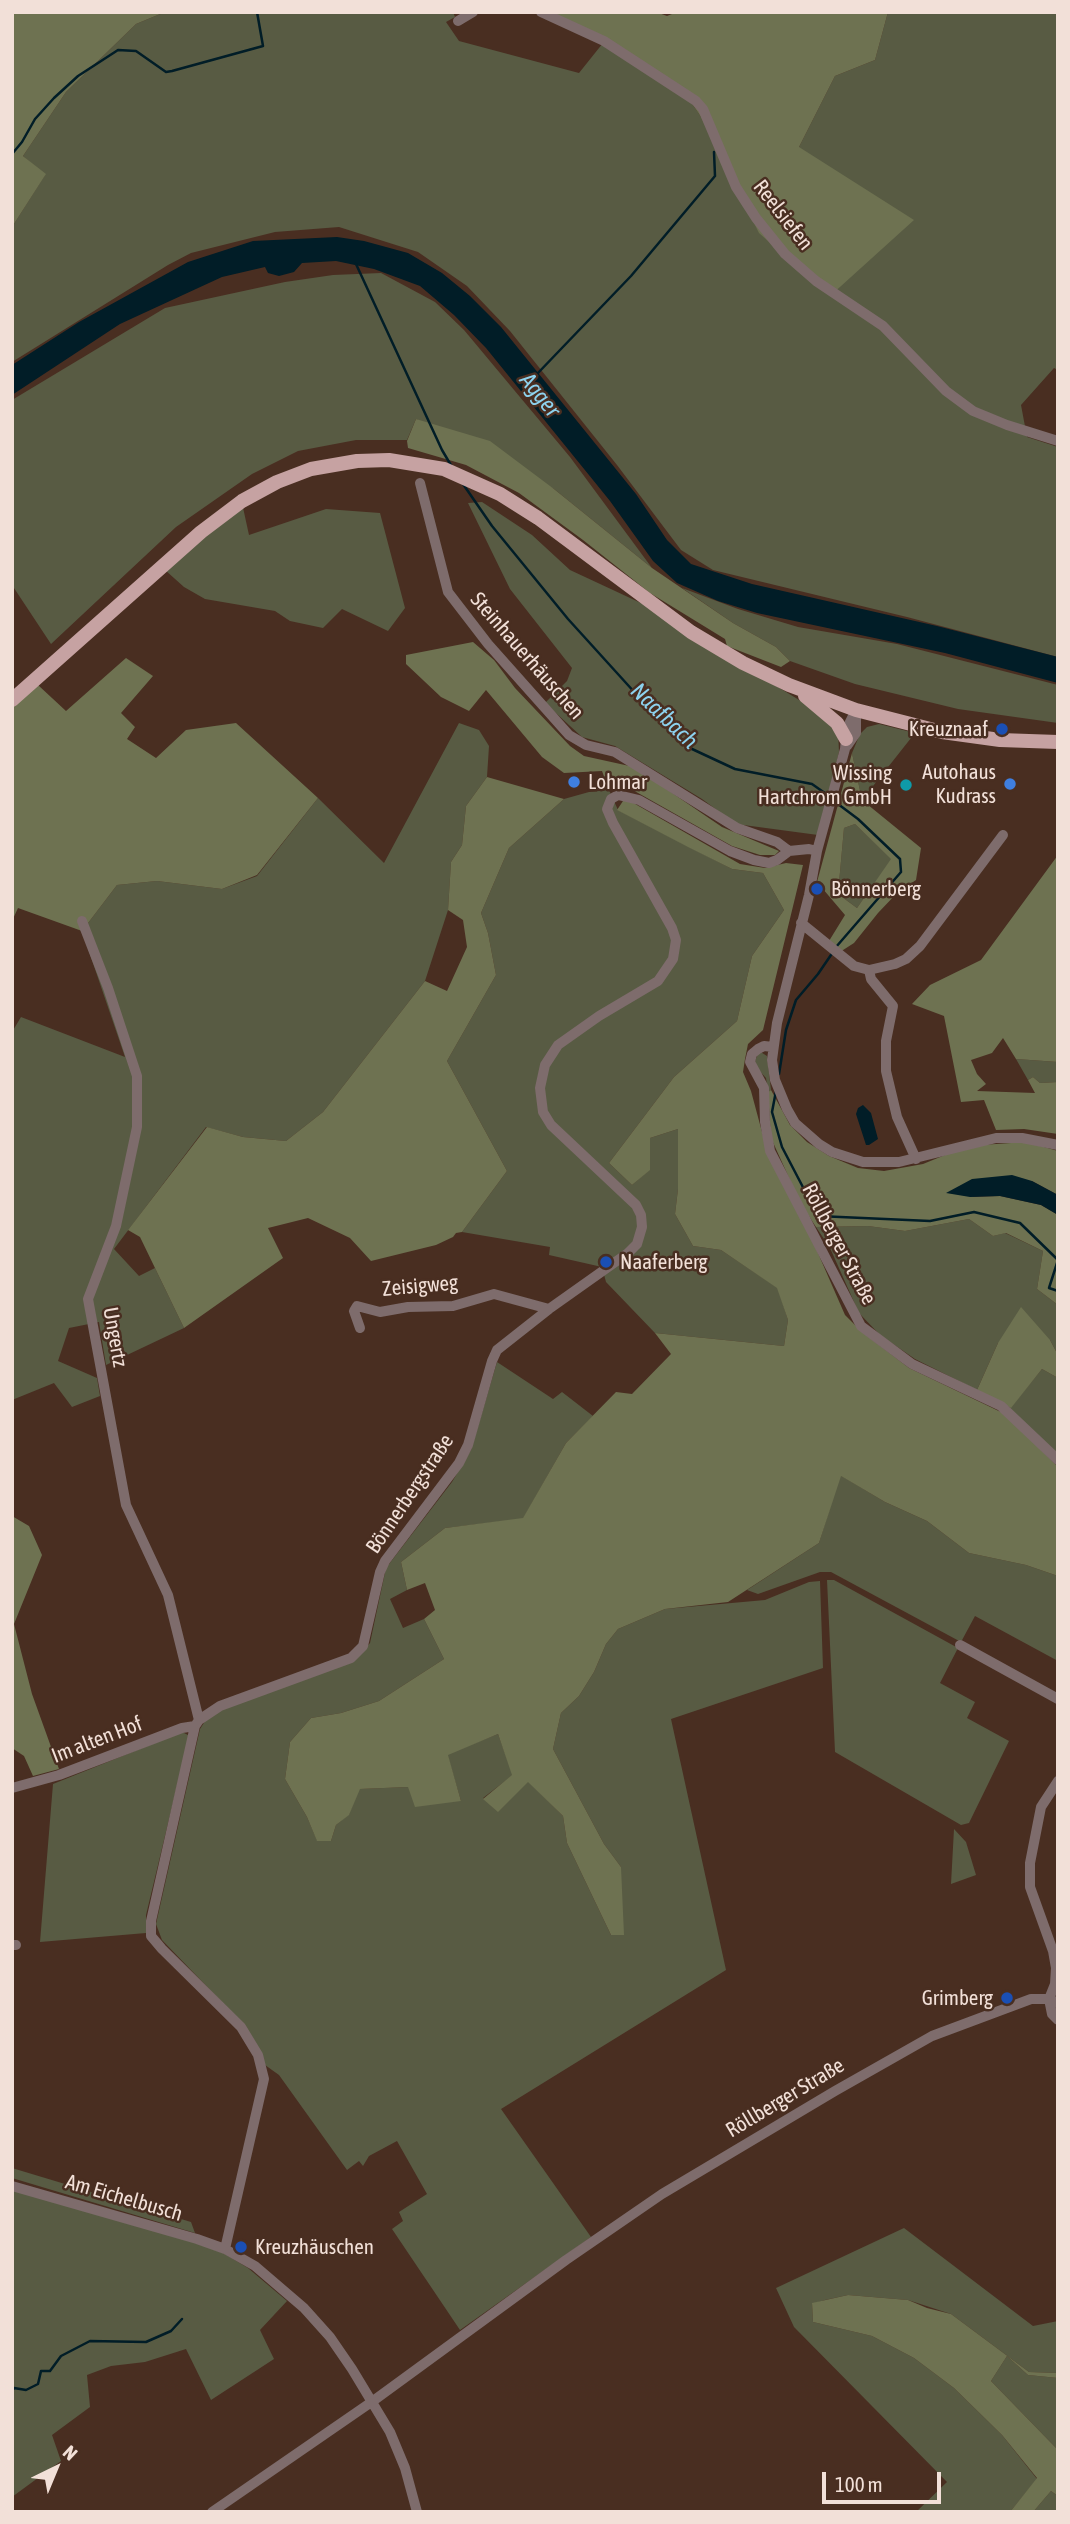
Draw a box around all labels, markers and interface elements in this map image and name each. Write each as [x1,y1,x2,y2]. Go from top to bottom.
street label: Reelsiefen [748,175,818,255]
water label: Agger [514,367,566,423]
street label: Steinhauerhäuschen [465,587,589,725]
water label: Naafbach [625,677,703,755]
place label: Kreuznaaf [909,716,988,742]
marker: Kreuznaaf [994,721,1010,737]
place label: Autohaus Kudrass [922,759,996,809]
place label: Wissing Hartchrom GmbH [758,760,892,810]
place label: Lohmar [588,769,647,795]
marker: Lohmar [566,774,582,790]
marker: Autohaus Kudrass [1002,776,1018,792]
marker: Wissing Hartchrom GmbH [898,777,914,793]
place label: Bönnerberg [831,876,921,902]
marker: Bönnerberg [809,881,825,897]
street label: Röllberger Straße [797,1179,881,1309]
place label: Naaferberg [620,1249,708,1275]
marker: Naaferberg [598,1254,614,1270]
street label: Zeisigweg [381,1270,459,1302]
street label: Ungertz [97,1305,133,1369]
street label: Bönnerbergstraße [361,1430,459,1558]
street label: Im alten Hof [48,1711,146,1769]
place label: Grimberg [922,1985,993,2011]
marker: Grimberg [999,1990,1015,2006]
street label: Röllberger Straße [721,2053,849,2143]
street label: Am Eichelbusch [63,2169,185,2227]
place label: Kreuzhäuschen [255,2234,374,2260]
marker: Kreuzhäuschen [233,2239,249,2255]
north arrow [21,2433,91,2503]
text: N [59,2441,82,2465]
scale bar [825,2458,944,2502]
text: 100 m [835,2472,883,2496]

